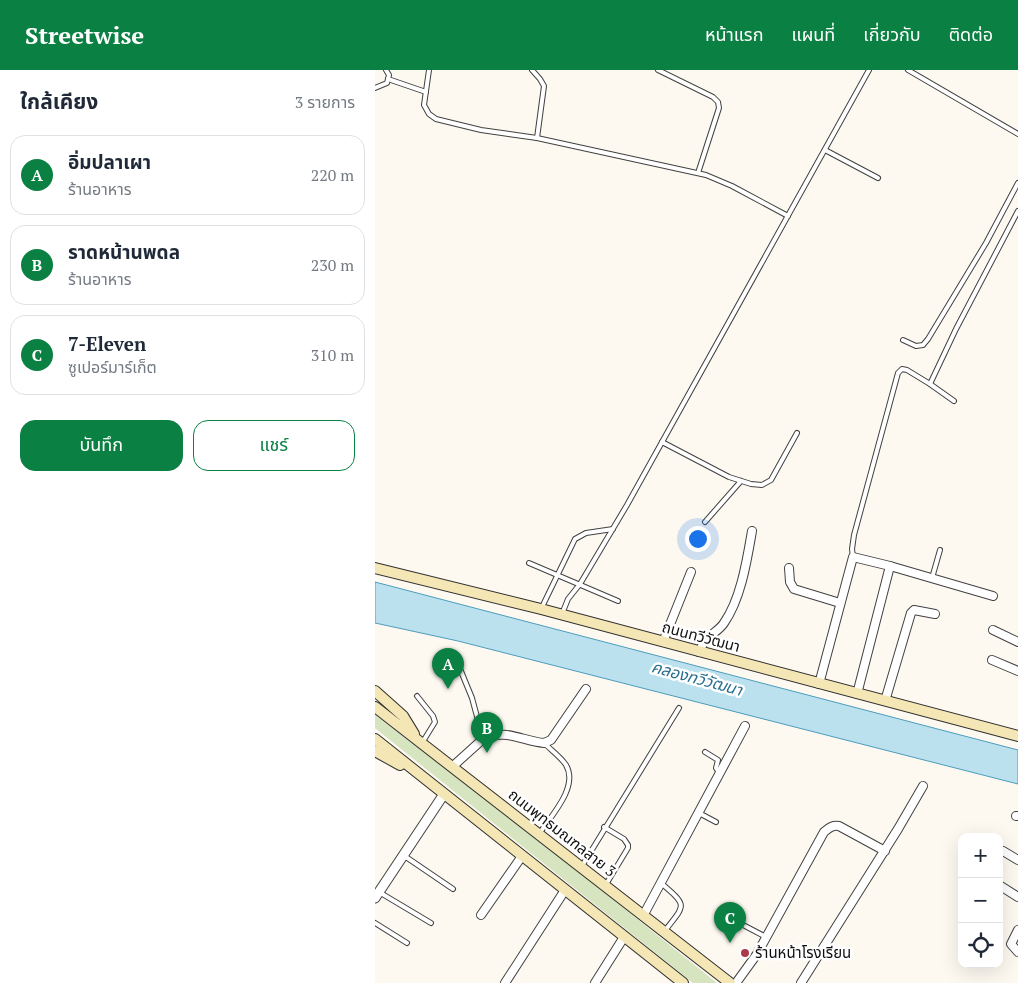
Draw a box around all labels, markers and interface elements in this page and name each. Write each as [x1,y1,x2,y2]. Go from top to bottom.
text: Streetwise [25,19,144,51]
text: หน้าแรก [705,22,763,46]
text: แผนที่ [791,22,835,46]
text: เกี่ยวกับ [863,22,921,46]
text: ติดต่อ [949,22,993,46]
text: ใกล้เคียง [20,87,98,115]
text: 3 รายการ [295,91,355,113]
text: อิ่มปลาเผา [68,149,151,174]
text: A [31,164,43,186]
text: 220 m [311,164,354,186]
text: ร้านอาหาร [68,178,132,200]
text: ราดหน้านพดล [68,239,180,264]
text: B [32,254,42,276]
text: 230 m [311,254,354,276]
text: ร้านอาหาร [68,268,132,290]
text: 7-Eleven [68,331,146,356]
text: C [32,344,42,366]
text: 310 m [311,344,354,366]
text: ซูเปอร์มาร์เก็ต [68,356,157,378]
button: บันทึก [20,420,183,471]
button: แชร์ [193,420,355,471]
your location [685,526,711,552]
street label: ถนนทวีวัฒนา [660,616,743,656]
pin: A [432,648,464,689]
water label: คลองทวีวัฒนา [649,655,746,701]
pin: B [471,712,503,753]
street label: ถนนพุทธมณฑลสาย 3 [505,784,620,880]
map controls [958,833,1003,968]
button: + [958,833,1003,878]
button: − [958,878,1003,923]
pin: C [714,902,746,943]
button: locate [958,923,1003,968]
place label: ร้านหน้าโรงเรียน [755,942,851,962]
marker: ร้านหน้าโรงเรียน [739,947,751,959]

